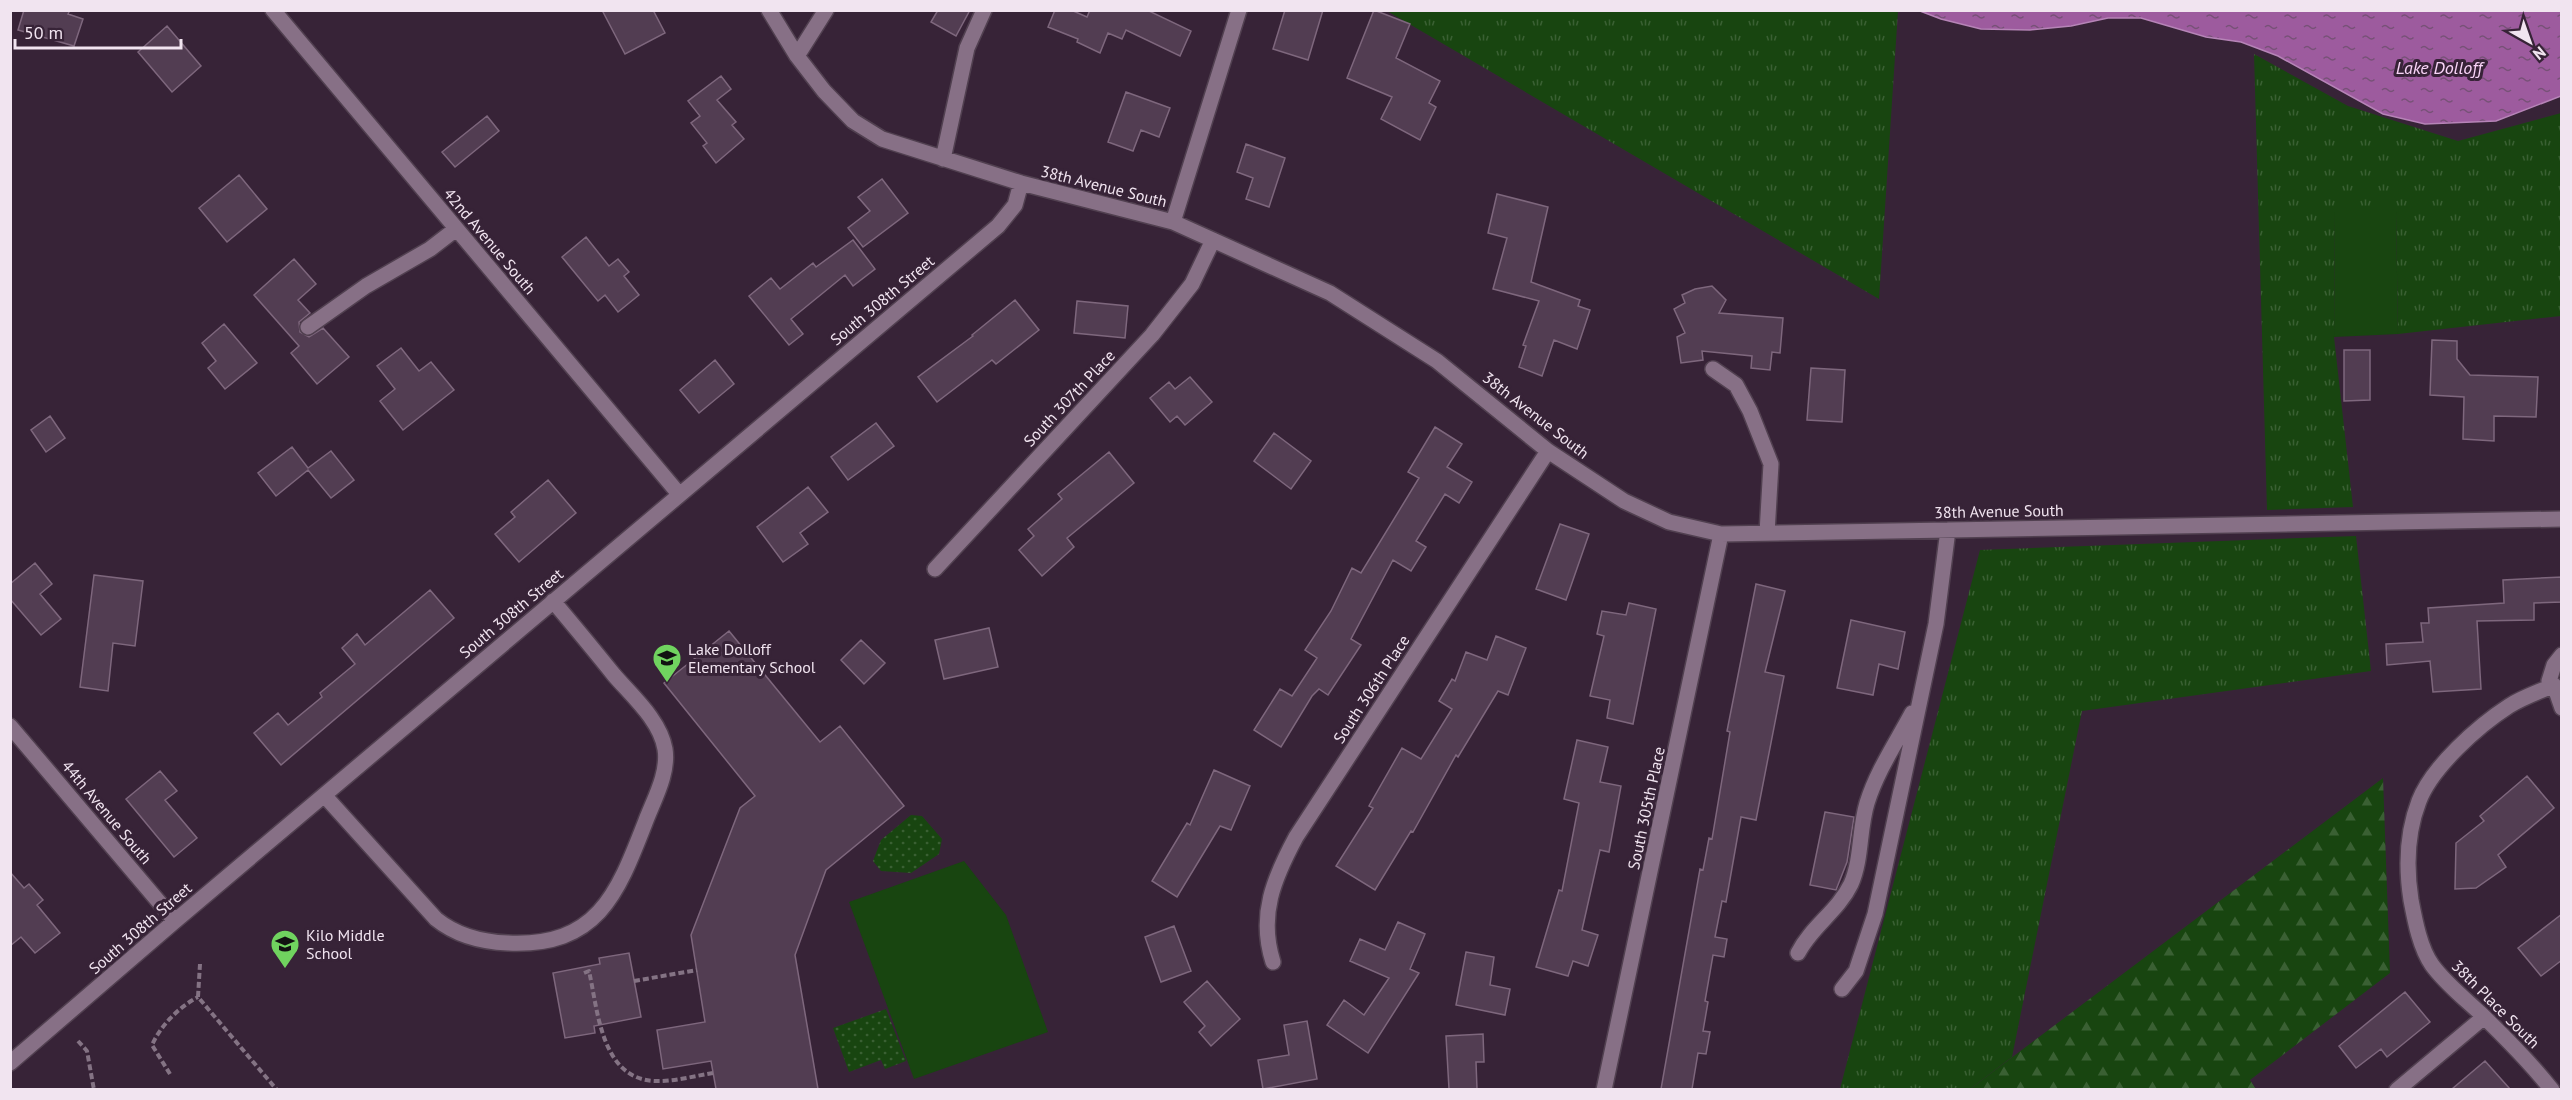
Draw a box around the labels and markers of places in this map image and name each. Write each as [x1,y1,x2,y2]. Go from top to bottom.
place label: Lake Dolloff Elementary School [688,639,816,677]
school or university icon: Lake Dolloff Elementary School [651,642,683,684]
place label: Kilo Middle School [306,925,385,963]
school or university icon: Kilo Middle School [269,928,301,970]

